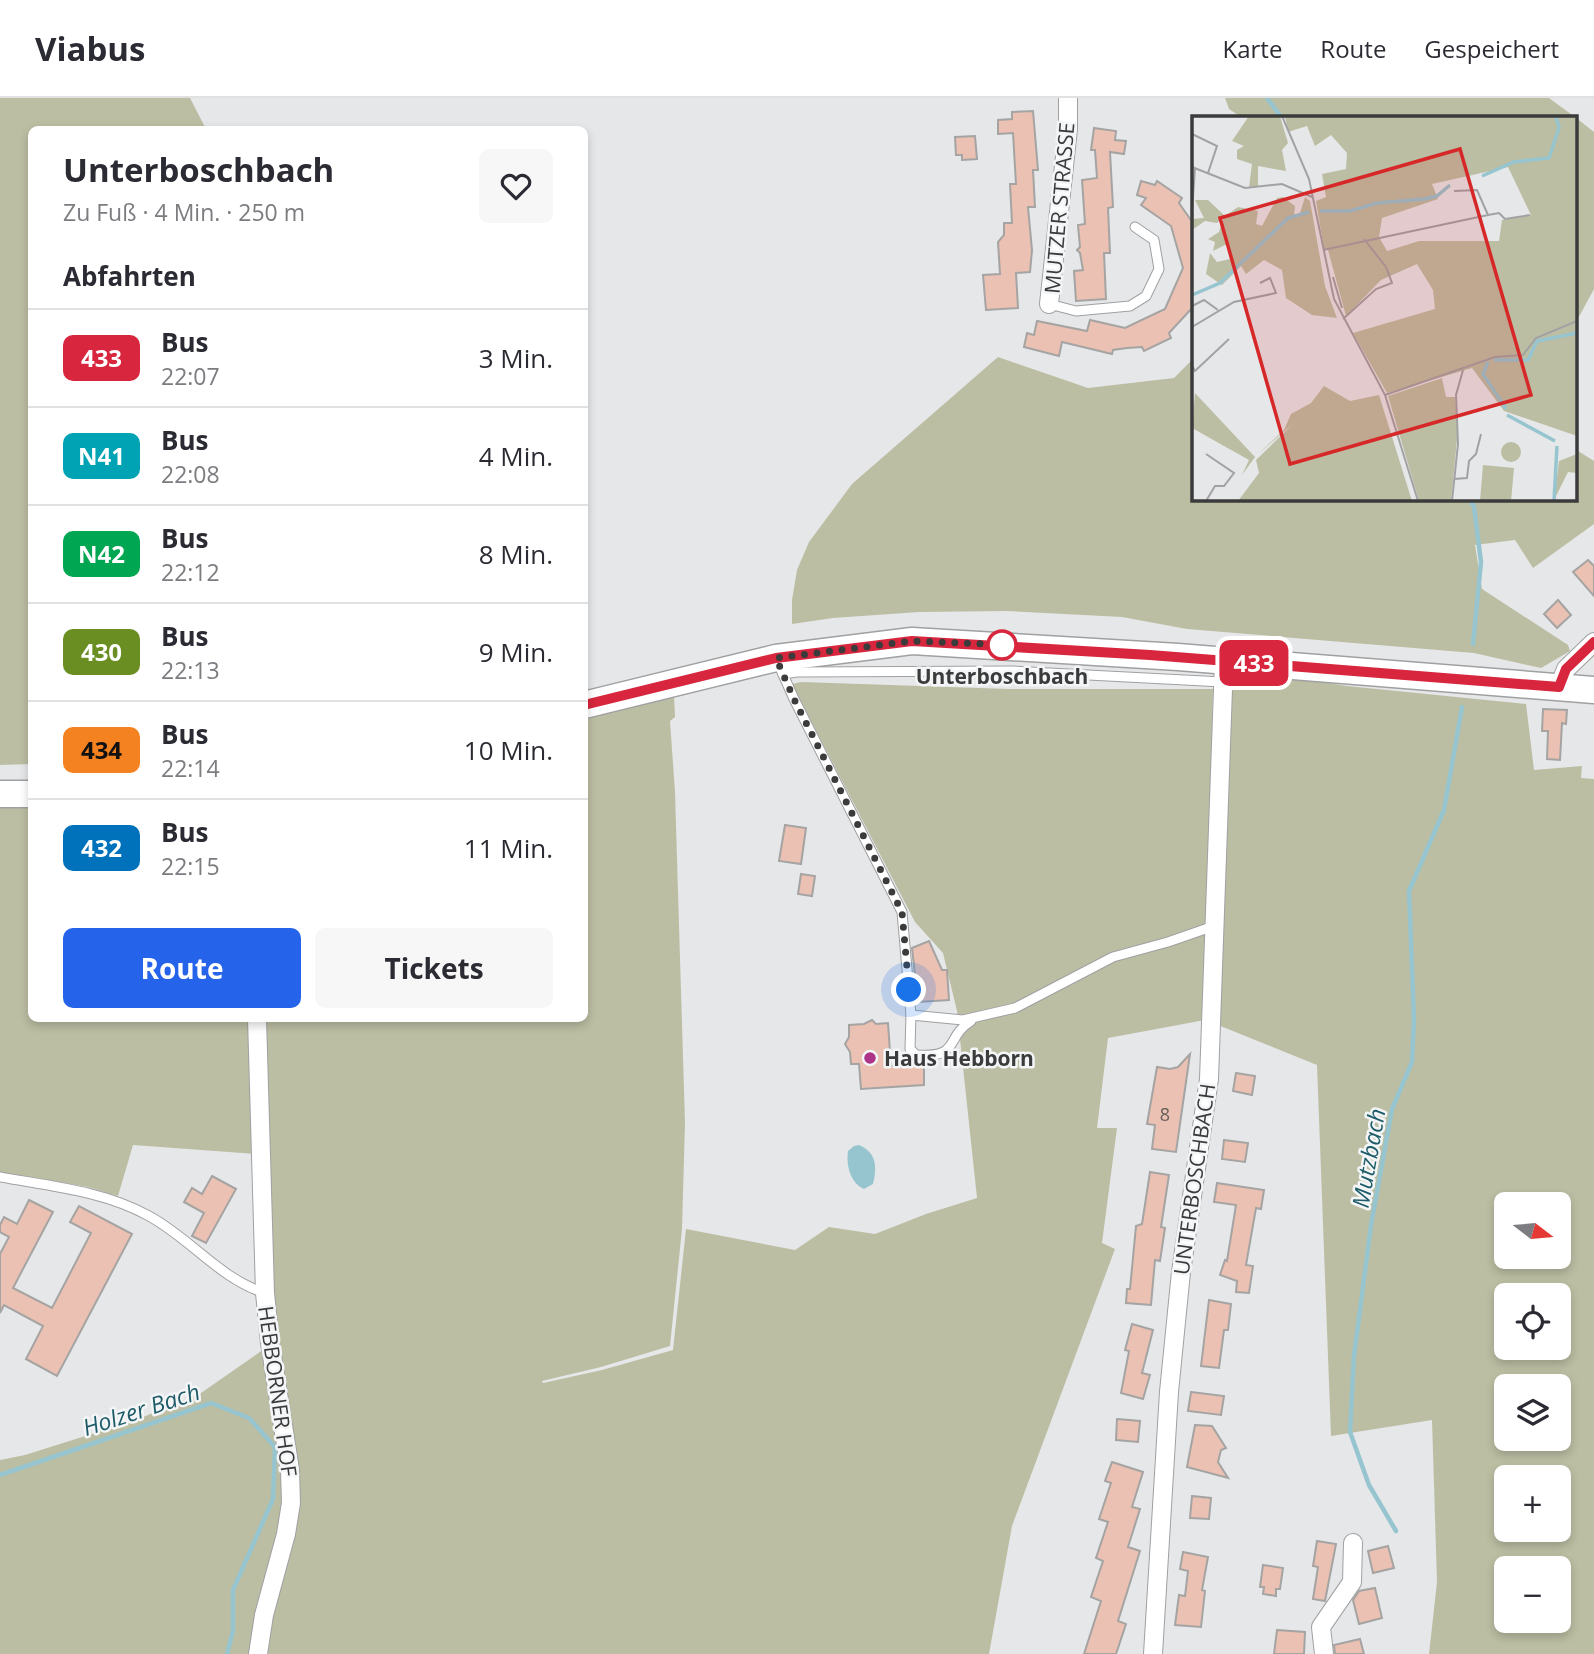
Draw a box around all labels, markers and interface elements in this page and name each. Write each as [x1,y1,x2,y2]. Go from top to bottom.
text: Viabus [35,26,145,71]
text: Karte [1222,32,1282,65]
text: Route [1320,32,1386,65]
text: Gespeichert [1424,32,1559,65]
inset map [1192,116,1576,500]
street label: MUTZER STRASSE [1038,121,1080,295]
text: Unterboschbach [63,147,334,192]
button: heart [479,149,553,223]
text: Zu Fuß · 4 Min. · 250 m [63,196,305,228]
text: Abfahrten [63,258,196,294]
text: Bus [161,324,208,360]
text: 3 Min. [479,340,553,376]
text: 433 [81,341,122,374]
text: 22:07 [161,360,220,392]
text: Bus [161,422,208,458]
text: 4 Min. [479,438,553,474]
text: N41 [78,439,125,472]
text: 22:08 [161,458,220,490]
text: Bus [161,520,208,556]
text: 8 Min. [479,536,553,572]
text: N42 [78,537,125,570]
text: 22:12 [161,556,220,588]
text: Bus [161,618,208,654]
marker: Unterboschbach [987,630,1017,660]
text: 9 Min. [479,634,553,670]
text: 430 [81,635,122,668]
line badge: 433 [1214,640,1294,686]
text: 433 [1233,646,1275,679]
text: 22:13 [161,654,220,686]
place label: Unterboschbach [916,662,1088,690]
text: Bus [161,716,208,752]
text: 10 Min. [464,732,553,768]
text: 434 [81,733,122,766]
text: 22:14 [161,752,220,784]
text: Bus [161,814,208,850]
text: 11 Min. [464,830,553,866]
text: 432 [81,831,122,864]
text: 22:15 [161,850,220,882]
button: Route [63,928,301,1008]
button: Tickets [315,928,553,1008]
your location [891,972,926,1007]
place label: Haus Hebborn [884,1044,1034,1072]
marker: Haus Hebborn [862,1050,878,1066]
street label: UNTERBOSCHBACH [1167,1081,1221,1277]
house number: 8 [1160,1102,1170,1126]
water label: Mutzbach [1344,1106,1392,1210]
north arrow [1494,1192,1572,1269]
map controls [1494,1192,1571,1633]
button: locate [1494,1283,1571,1360]
street label: HEBBORNER HOF [252,1304,304,1478]
button: layers [1494,1374,1571,1451]
water label: Holzer Bach [78,1375,204,1443]
button: + [1494,1465,1571,1542]
button: − [1494,1556,1571,1633]

